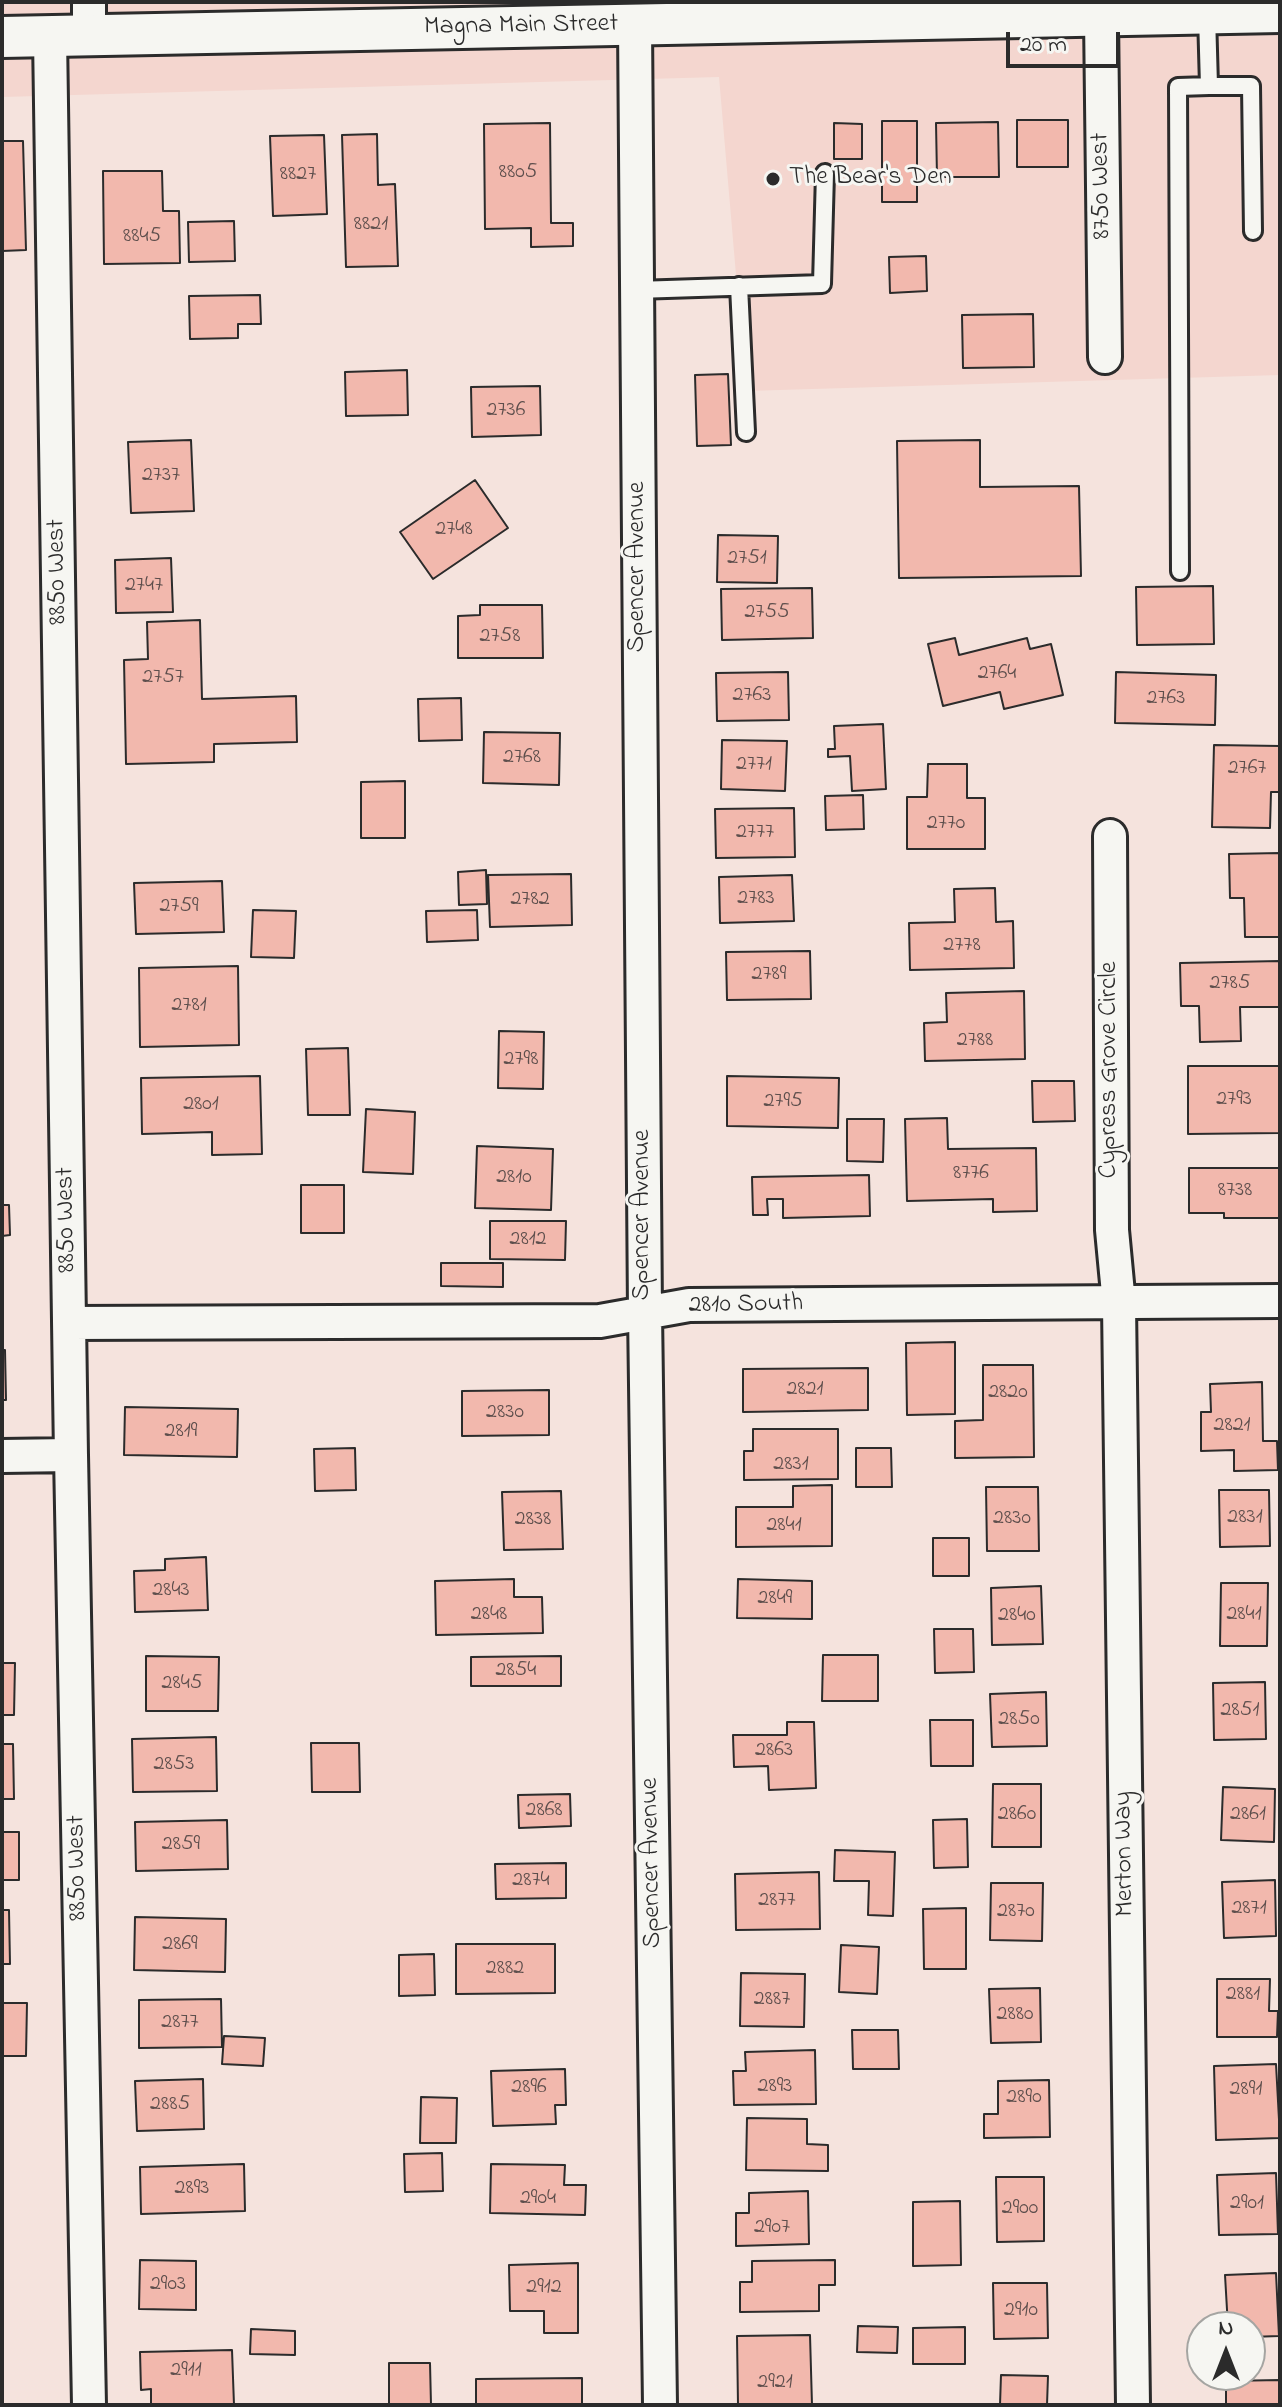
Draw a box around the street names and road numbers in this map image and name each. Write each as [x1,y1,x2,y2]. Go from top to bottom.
street label: Magna Main Street [424,10,618,44]
street label: 8750 West [1086,132,1120,240]
street label: Spencer Avenue [623,482,655,652]
street label: 8850 West [42,519,76,625]
street label: Cypress Grove Circle [1095,962,1127,1178]
street label: Spencer Avenue [628,1130,660,1300]
street label: 8850 West [51,1167,85,1273]
street label: 2810 South [688,1289,804,1323]
street label: Spencer Avenue [636,1777,670,1949]
street label: Merton Way [1109,1791,1143,1917]
street label: 8850 West [62,1815,96,1921]

